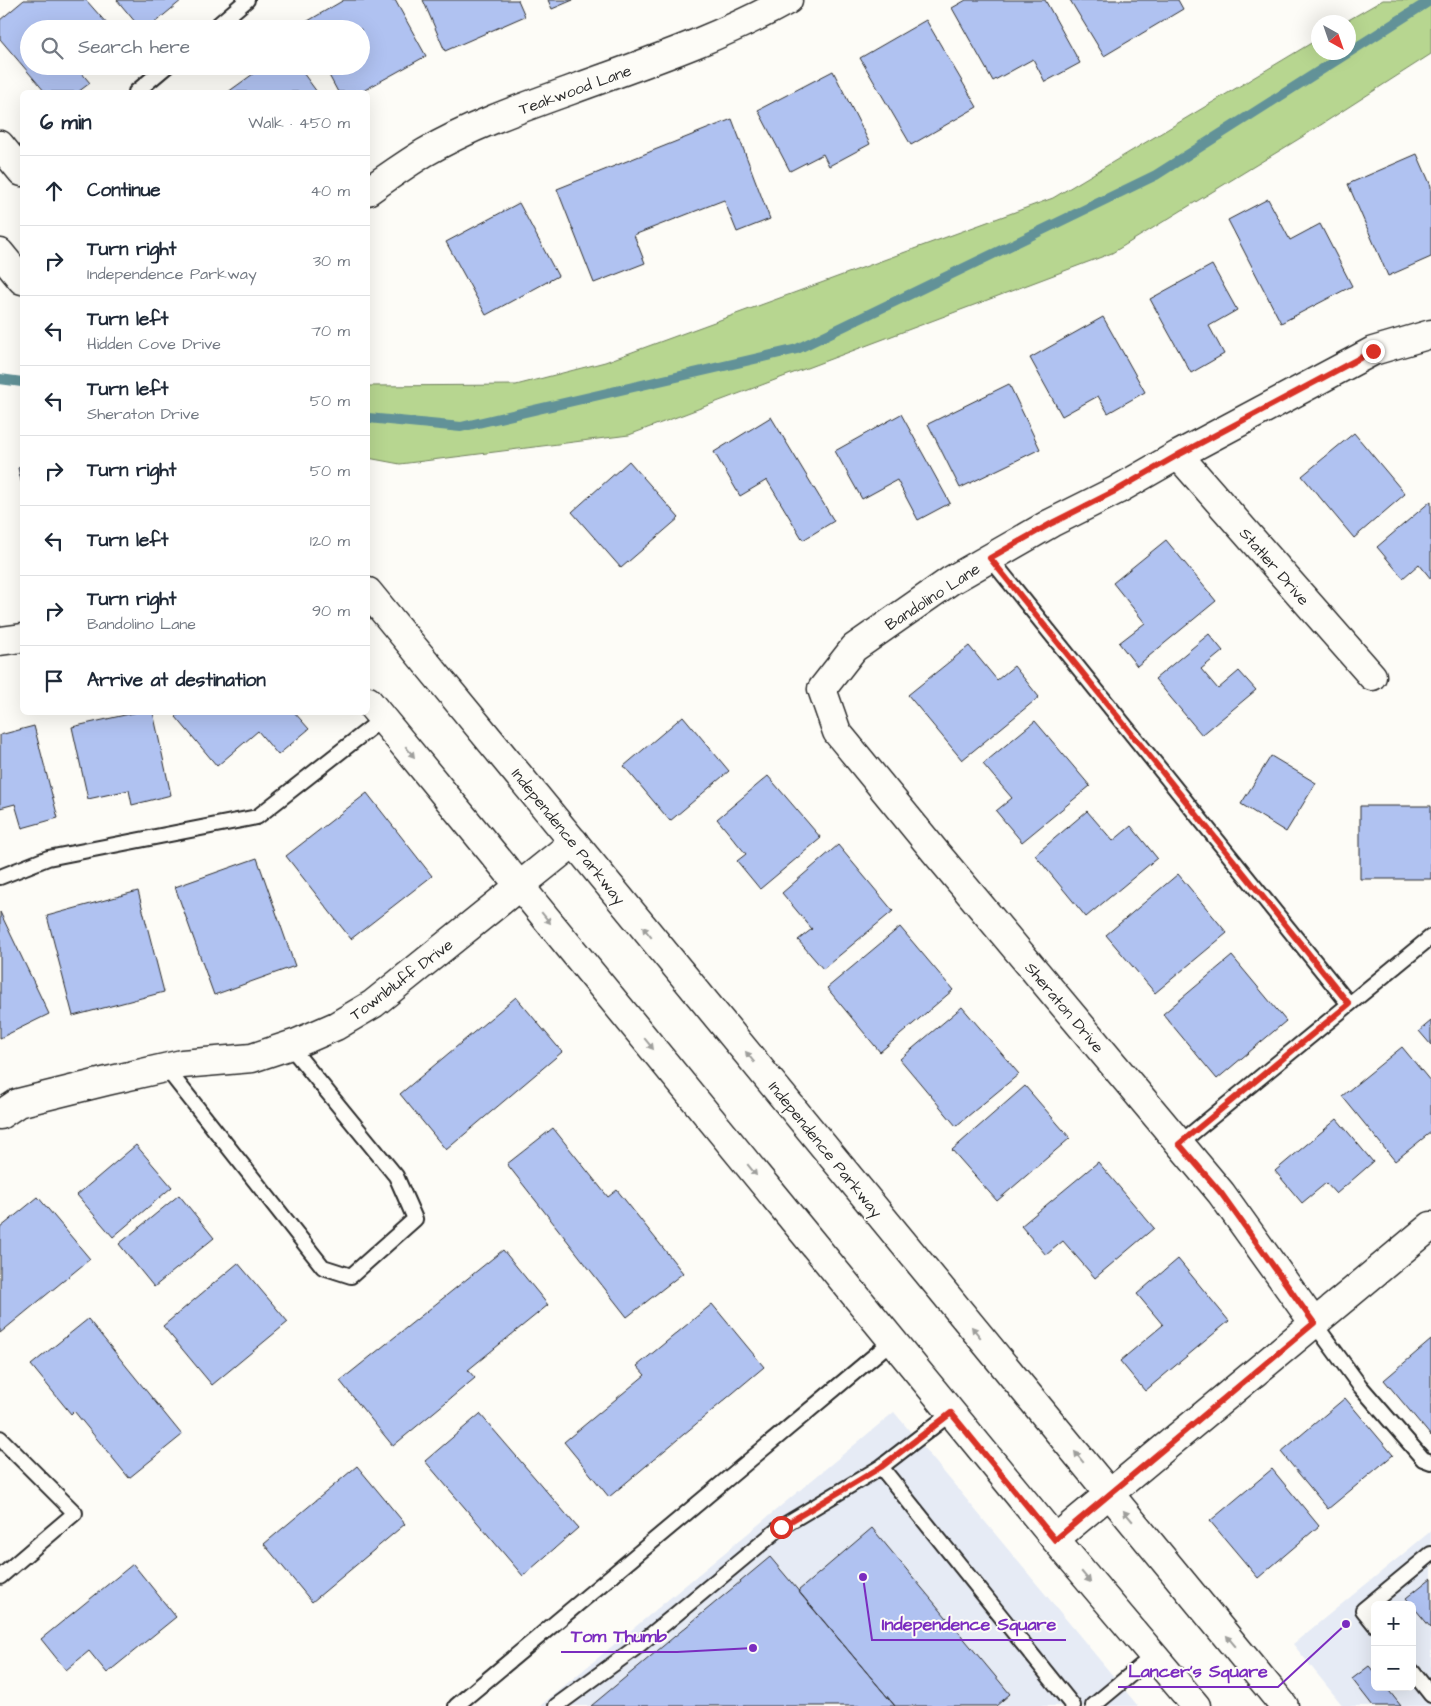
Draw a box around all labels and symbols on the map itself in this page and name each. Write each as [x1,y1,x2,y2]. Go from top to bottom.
north arrow [1311,15,1356,60]
street label: Teakwood Lane [516,59,635,120]
route end [1362,340,1385,363]
street label: Statler Drive [1234,523,1314,610]
street label: Bandolino Lane [881,558,985,636]
one-way arrow [404,745,415,758]
street label: Independence Parkway [505,764,630,910]
one-way arrow [540,912,551,925]
one-way arrow [642,926,653,939]
street label: Townbluff Drive [346,934,458,1026]
street label: Sheraton Drive [1020,958,1109,1058]
one-way arrow [643,1037,654,1050]
one-way arrow [745,1051,756,1064]
street label: Independence Parkway [762,1077,887,1223]
one-way arrow [746,1163,757,1176]
one-way arrow [970,1325,981,1338]
one-way arrow [1074,1451,1085,1463]
one-way arrow [1122,1510,1133,1523]
route start [770,1516,793,1539]
one-way arrow [1081,1570,1092,1583]
callout: Independence Square [872,1607,1066,1640]
text: Independence Square [882,1612,1057,1637]
callout: Tom Thumb [561,1619,677,1652]
text: Tom Thumb [570,1624,668,1649]
one-way arrow [1225,1635,1236,1648]
callout: Lancer's Square [1118,1654,1278,1687]
text: Lancer's Square [1128,1659,1268,1684]

